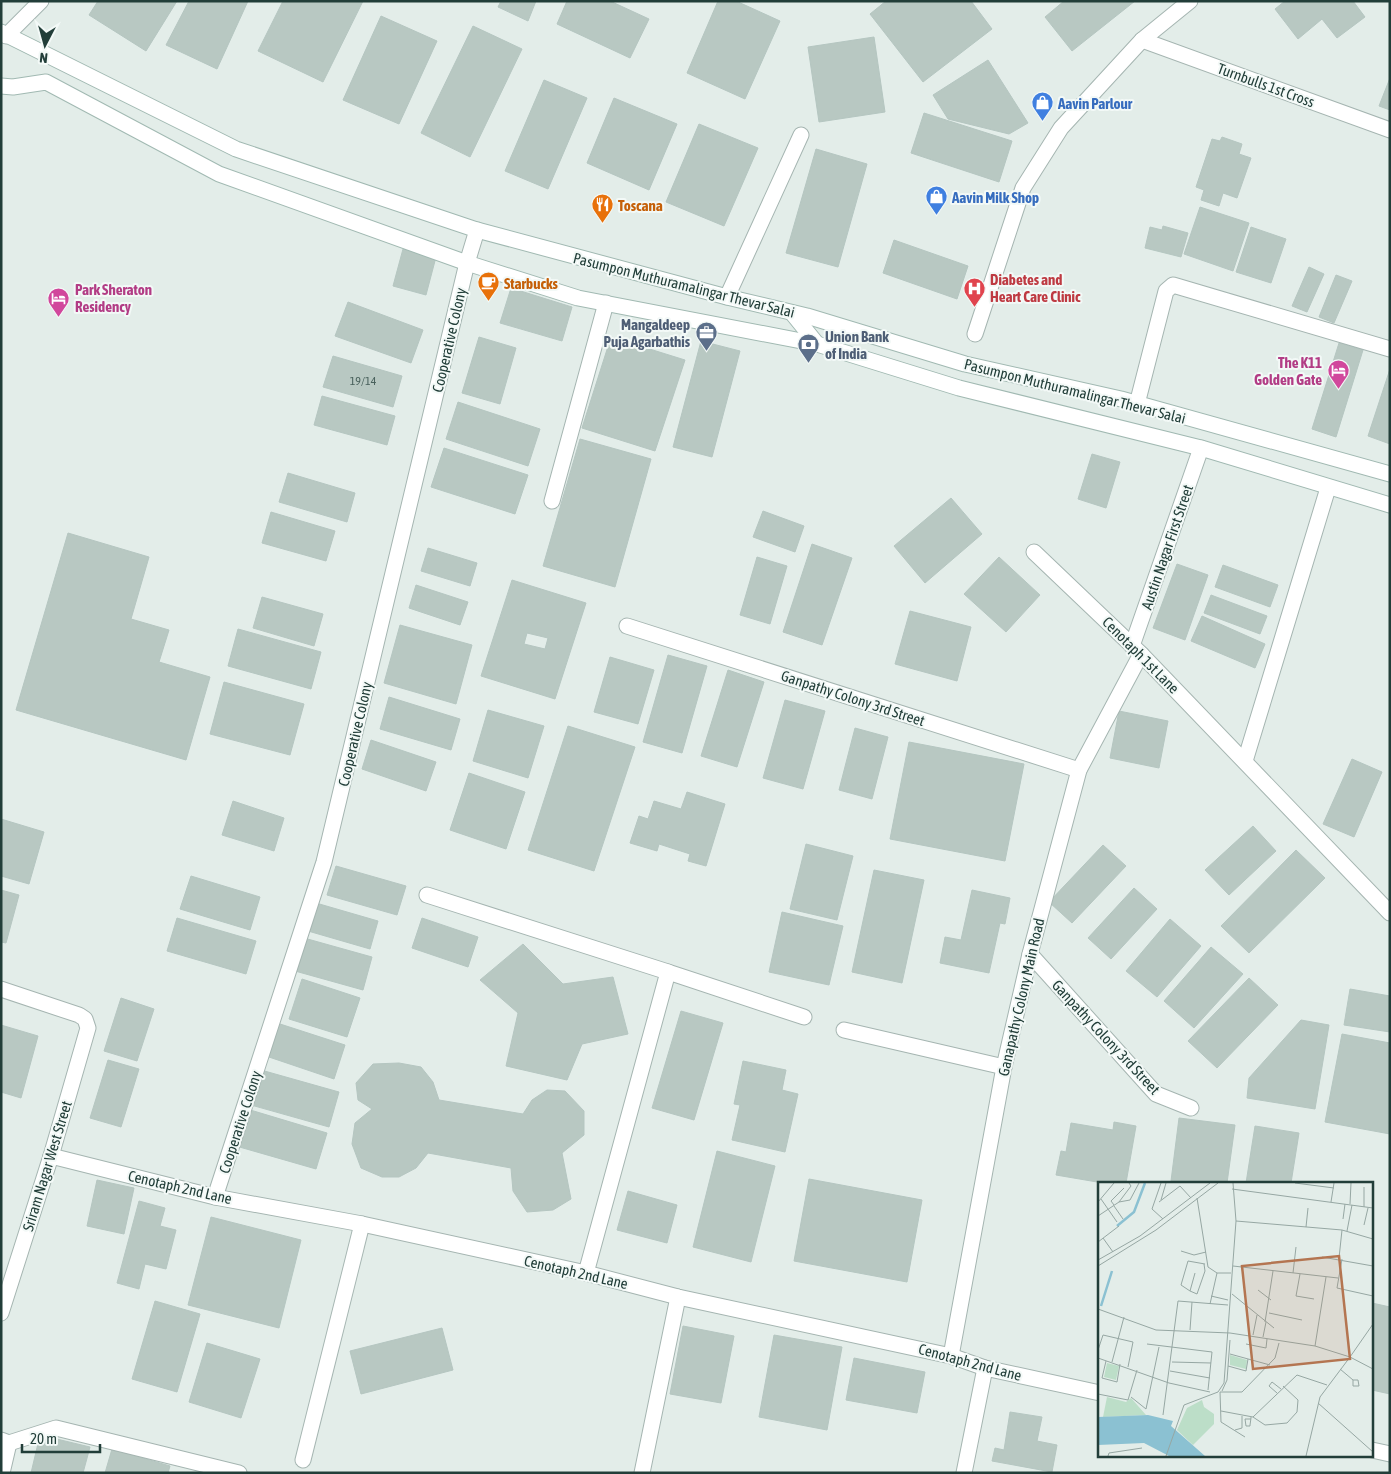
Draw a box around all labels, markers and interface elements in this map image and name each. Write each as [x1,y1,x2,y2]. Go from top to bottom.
north arrow [20,20,70,70]
text: N [39,50,49,66]
street label: Turnbulls 1st Cross [1215,60,1317,110]
shop icon: Aavin Parlour [1030,91,1054,122]
place label: Aavin Parlour [1057,95,1133,112]
shop icon: Aavin Milk Shop [924,185,948,216]
place label: Aavin Milk Shop [951,189,1039,206]
restaurant icon: Toscana [590,193,614,224]
place label: Toscana [618,197,663,214]
street label: Pasumpon Muthuramalingar Thevar Salai [572,249,796,321]
cafe icon: Starbucks [476,271,500,302]
place label: Diabetes and Heart Care Clinic [990,271,1081,305]
place label: Starbucks [504,275,559,292]
hospital icon: Diabetes and Heart Care Clinic [962,276,986,307]
place label: Park Sheraton Residency [75,281,152,315]
hotel icon: Park Sheraton Residency [47,286,71,317]
street label: Cooperative Colony [429,286,469,394]
place label: Mangaldeep Puja Agarbathis [604,316,691,350]
office icon: Mangaldeep Puja Agarbathis [694,321,718,352]
place label: Union Bank of India [825,328,889,362]
bank icon: Union Bank of India [797,333,821,364]
place label: The K11 Golden Gate [1254,354,1322,388]
street label: Pasumpon Muthuramalingar Thevar Salai [963,355,1187,427]
hotel icon: The K11 Golden Gate [1326,359,1350,390]
house number: 19/14 [350,374,377,388]
street label: Austin Nagar First Street [1138,482,1196,612]
street label: Cenotaph 1st Lane [1099,613,1183,697]
street label: Ganpathy Colony 3rd Street [779,667,927,729]
street label: Cooperative Colony [335,680,375,788]
street label: Ganapathy Colony Main Road [995,916,1047,1078]
street label: Ganpathy Colony 3rd Street [1049,976,1163,1098]
street label: Cooperative Colony [215,1069,265,1175]
street label: Sriram Nagar West Street [19,1099,75,1233]
street label: Cenotaph 2nd Lane [126,1167,234,1207]
inset map [1098,1182,1374,1456]
street label: Cenotaph 2nd Lane [522,1252,630,1292]
street label: Cenotaph 2nd Lane [917,1340,1024,1384]
scale bar [22,1422,100,1454]
text: 20 m [30,1430,57,1447]

